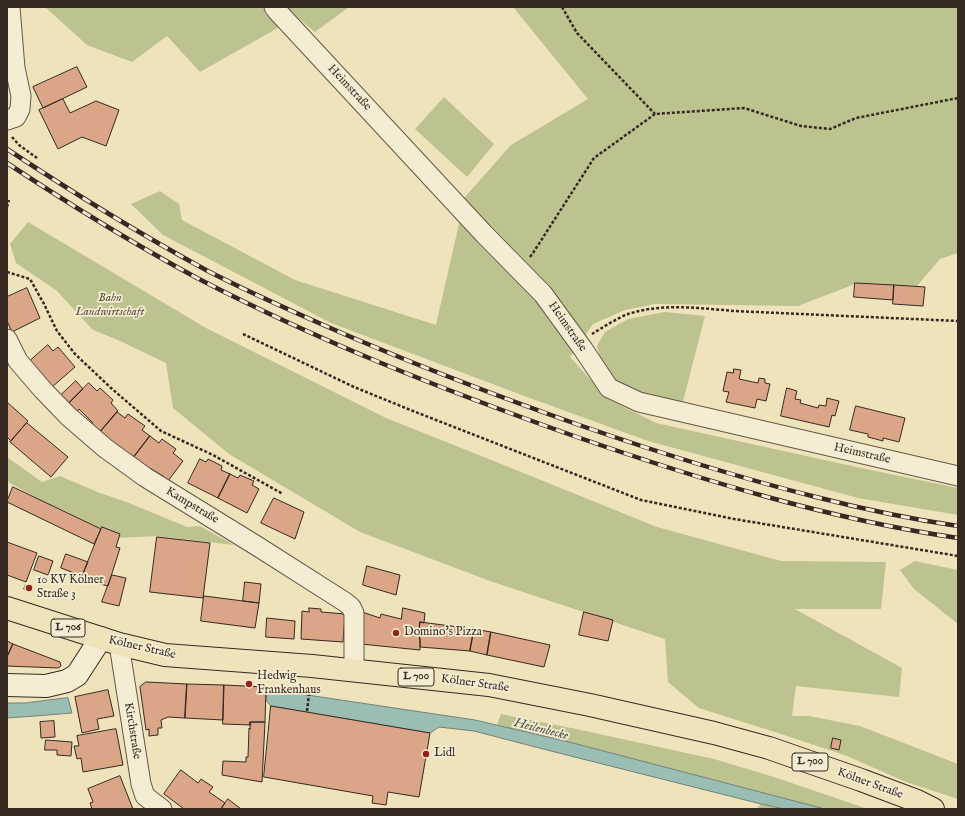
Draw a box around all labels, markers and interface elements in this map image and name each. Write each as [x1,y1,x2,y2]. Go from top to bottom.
street label: Heimstraße [324,62,374,114]
park label: Bahn Landwirtschaft [76,292,144,320]
street label: Heimstraße [545,299,589,355]
street label: Heimstraße [832,440,892,468]
street label: Kampstraße [163,485,221,527]
place label: 10 KV Kölner Straße 3 [37,574,104,602]
marker: 10 KV Kölner Straße 3 [24,583,34,593]
road number: L 706 [51,619,85,637]
place label: Domino's Pizza [404,626,482,640]
marker: Domino's Pizza [391,628,401,638]
street label: Kölner Straße [107,633,177,663]
road number: L 700 [398,668,434,686]
place label: Hedwig Frankenhaus [257,670,321,698]
street label: Kölner Straße [440,672,510,696]
marker: Hedwig Frankenhaus [244,679,254,689]
street label: Kirchstraße [120,701,144,761]
water label: Heilenbecke [512,716,570,744]
place label: Lidl [434,747,455,761]
marker: Lidl [421,749,431,759]
road number: L 700 [792,753,828,771]
street label: Kölner Straße [835,765,905,803]

